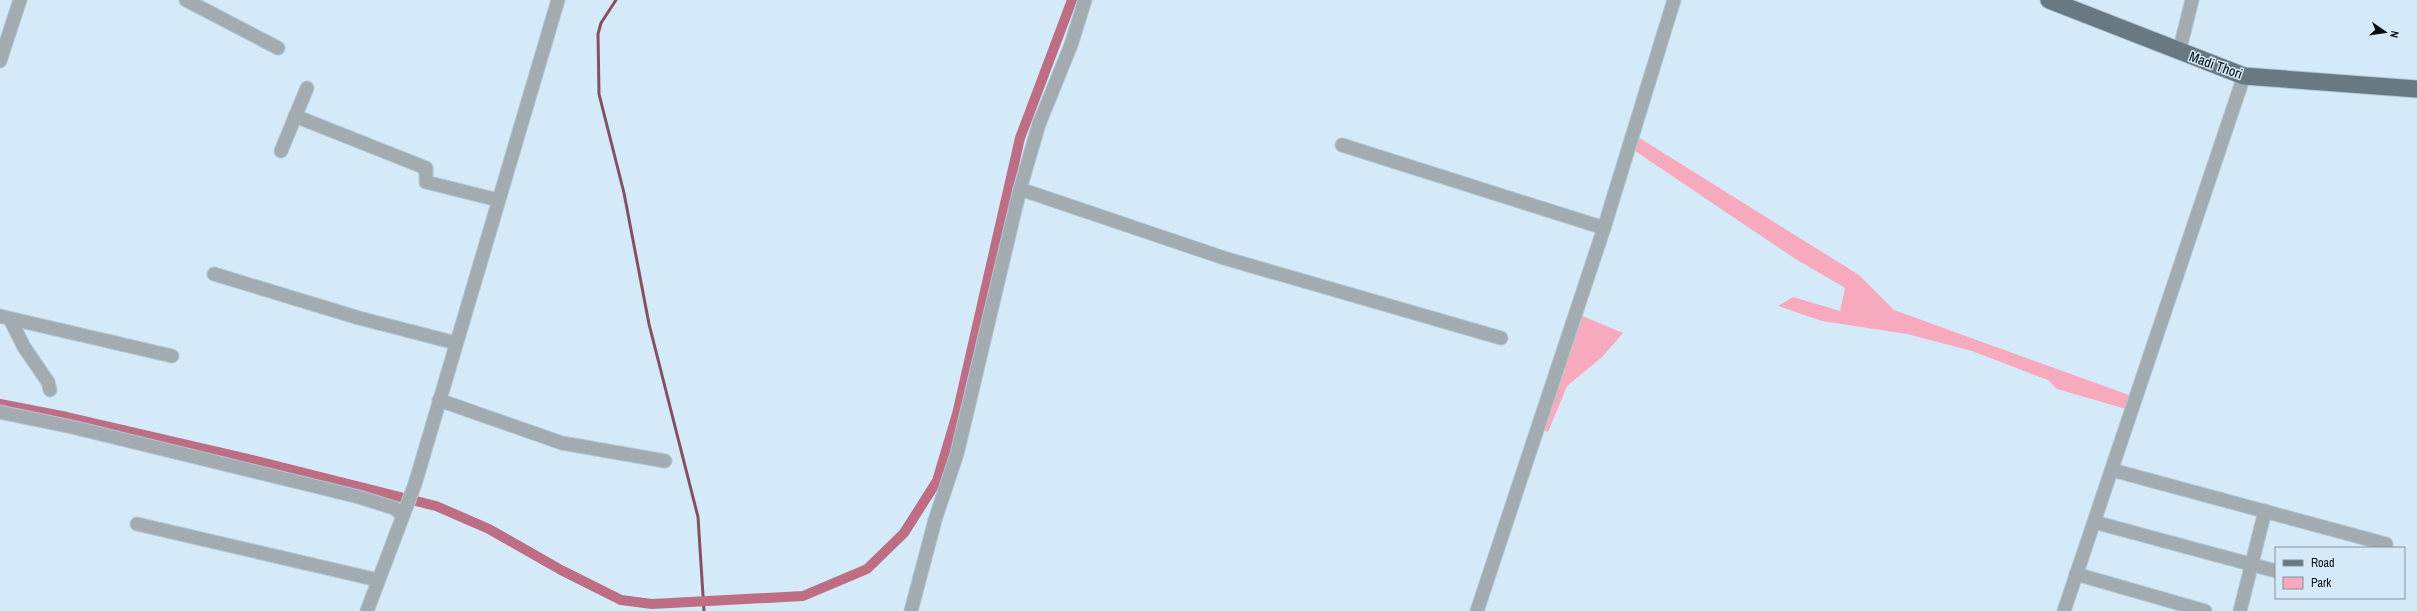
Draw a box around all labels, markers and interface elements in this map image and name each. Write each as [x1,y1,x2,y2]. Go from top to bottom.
north arrow [2365,12,2405,52]
text: N [2387,30,2402,39]
street label: Madi Thori [2187,47,2245,83]
legend [2275,547,2405,599]
text: Road [2311,555,2335,571]
text: Park [2311,575,2331,591]

